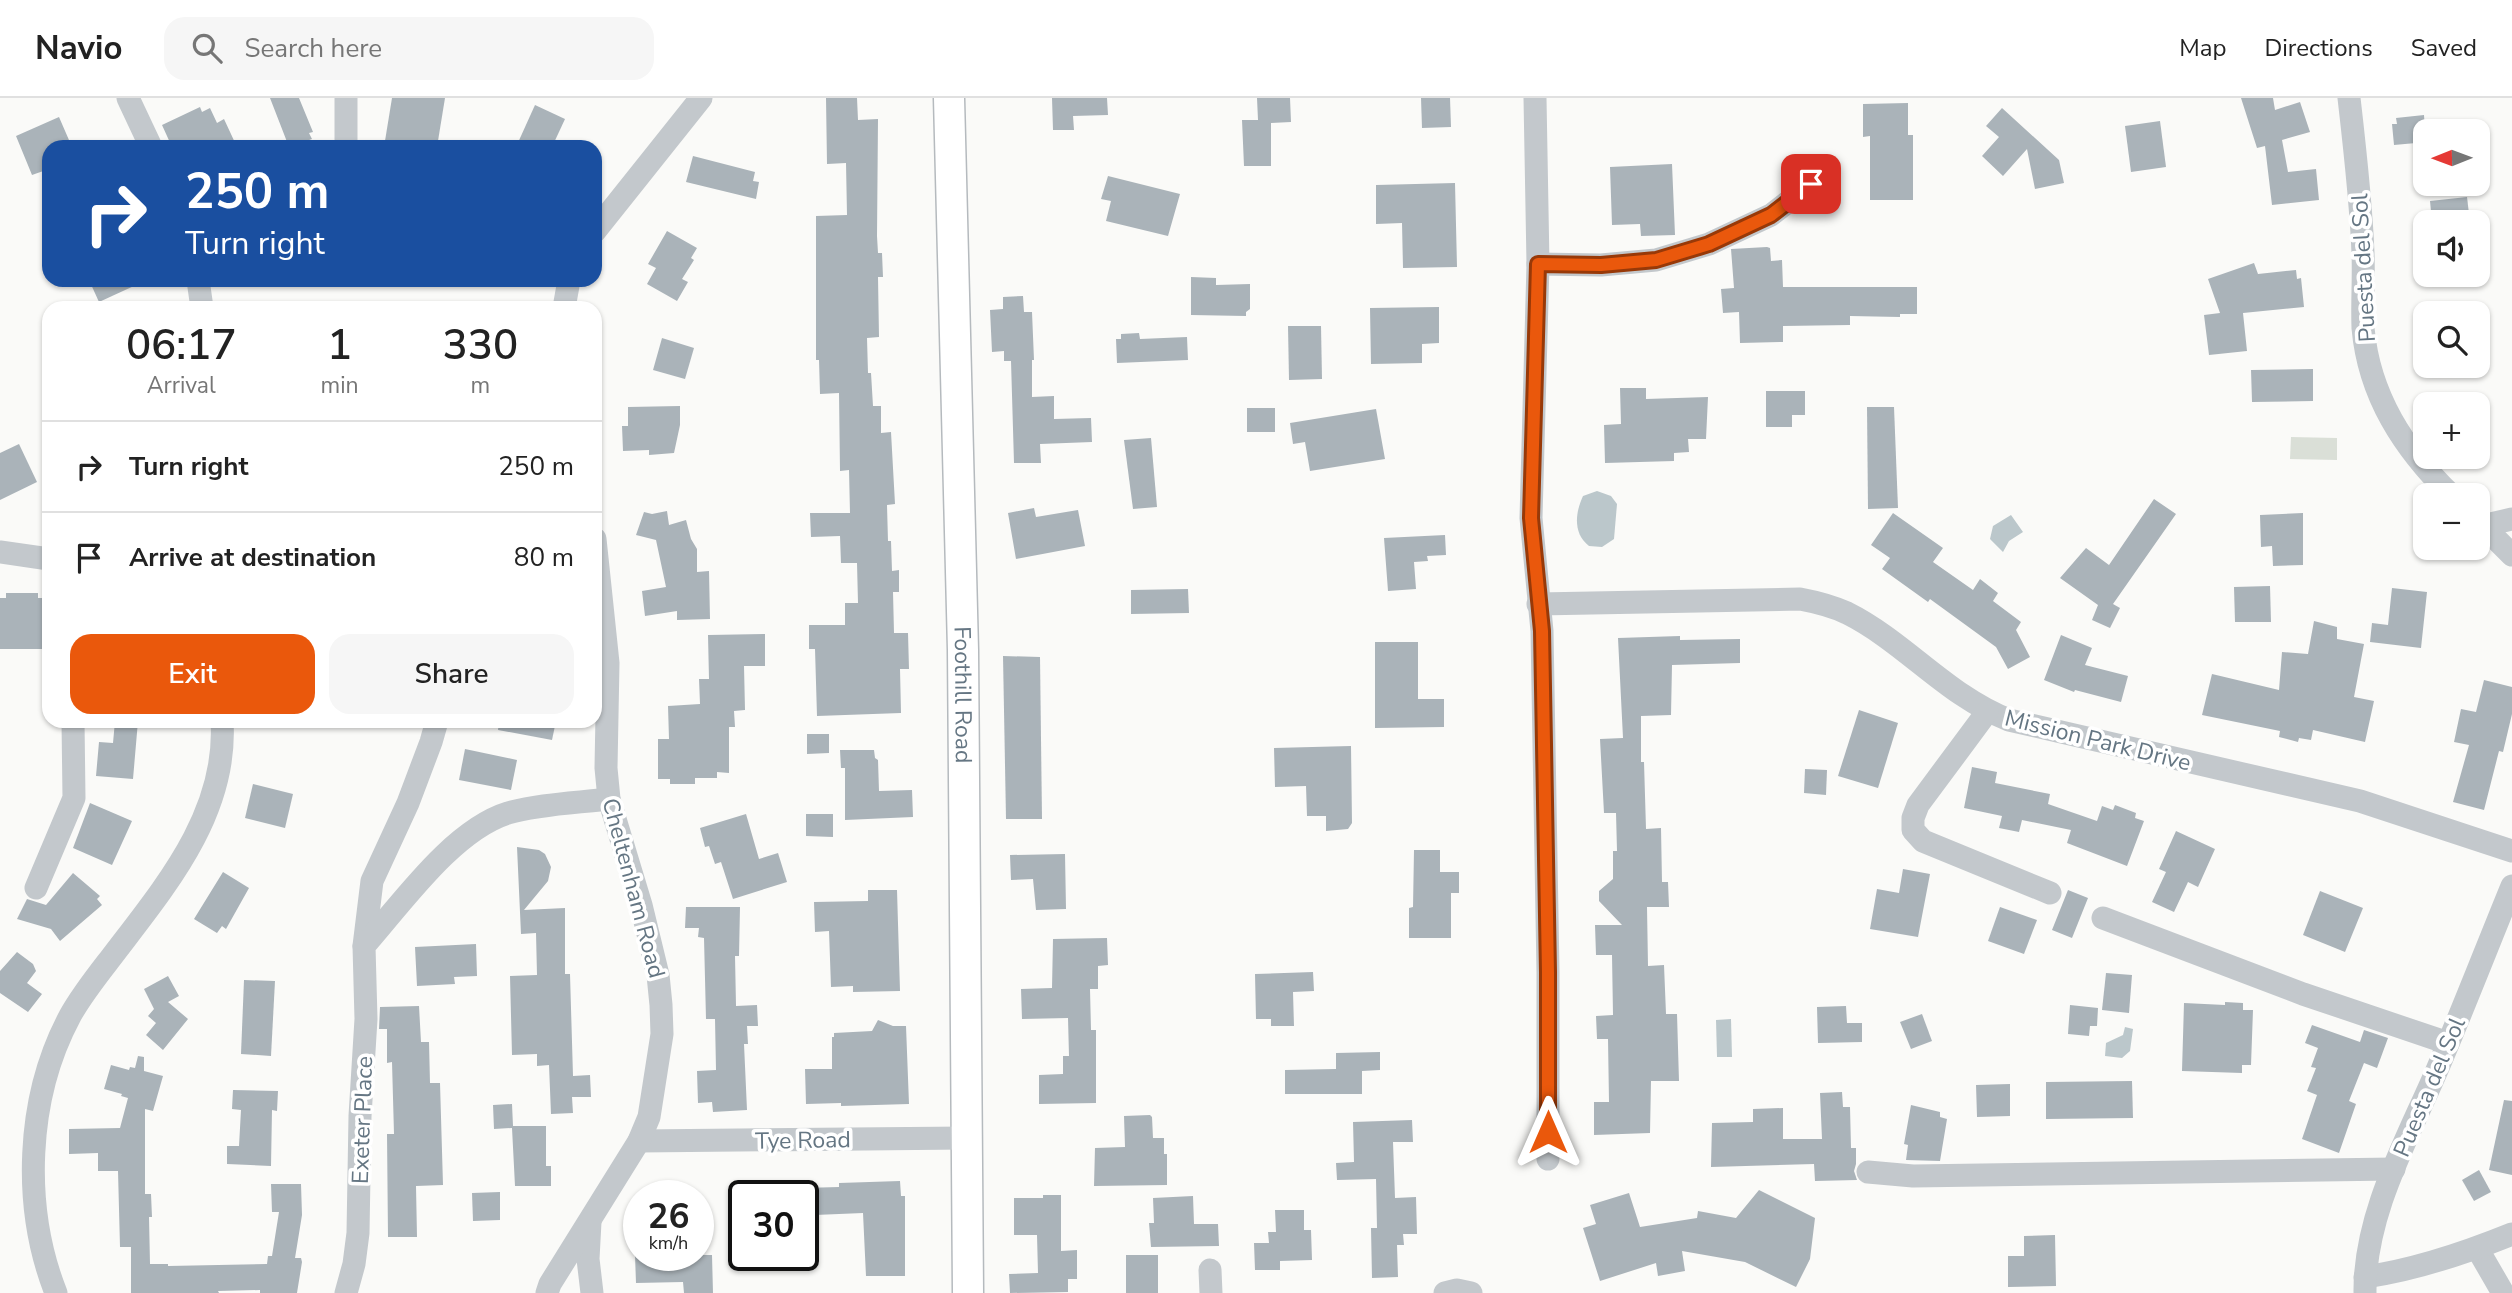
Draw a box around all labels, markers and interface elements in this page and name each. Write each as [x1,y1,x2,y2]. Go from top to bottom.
search box [164,17,654,80]
text: Navio [35,26,122,71]
icon: search [188,29,226,67]
text: Search here [244,31,382,66]
text: Map [2179,32,2226,64]
text: Directions [2264,32,2373,64]
text: Saved [2411,32,2477,64]
north arrow [2413,119,2490,196]
map controls [2413,119,2490,560]
pin [1781,154,1841,214]
text: 250 m [185,158,329,225]
icon: arrive [1792,165,1830,203]
icon: right [70,168,161,259]
street label: Puesta del Sol [2344,193,2383,343]
button: sound [2413,210,2490,287]
text: Turn right [185,222,325,265]
button: search [2413,301,2490,378]
text: 06:17 [126,317,237,374]
text: 1 [327,317,352,374]
text: 330 [442,317,518,374]
text: Arrival [147,370,216,401]
text: min [321,370,359,401]
text: m [470,370,490,401]
button: + [2413,392,2490,469]
icon: right [70,448,108,486]
text: Turn right [129,449,248,484]
text: 250 m [498,449,574,484]
button: − [2413,483,2490,560]
icon: arrive [70,539,108,577]
text: Arrive at destination [129,540,376,575]
text: 80 m [514,540,574,575]
street label: Foothill Road [946,626,979,764]
button: Exit [70,634,315,714]
button: Share [329,634,574,714]
street label: Mission Park Drive [2002,702,2194,779]
street label: Cheltenham Road [595,795,672,981]
street label: Puesta del Sol [2386,1013,2473,1162]
street label: Exeter Place [345,1056,380,1185]
position arrow [1511,1095,1585,1169]
street label: Tye Road [755,1124,851,1157]
speed limit sign: 30 [728,1180,819,1271]
text: 26 [647,1193,690,1240]
text: km/h [649,1231,688,1255]

